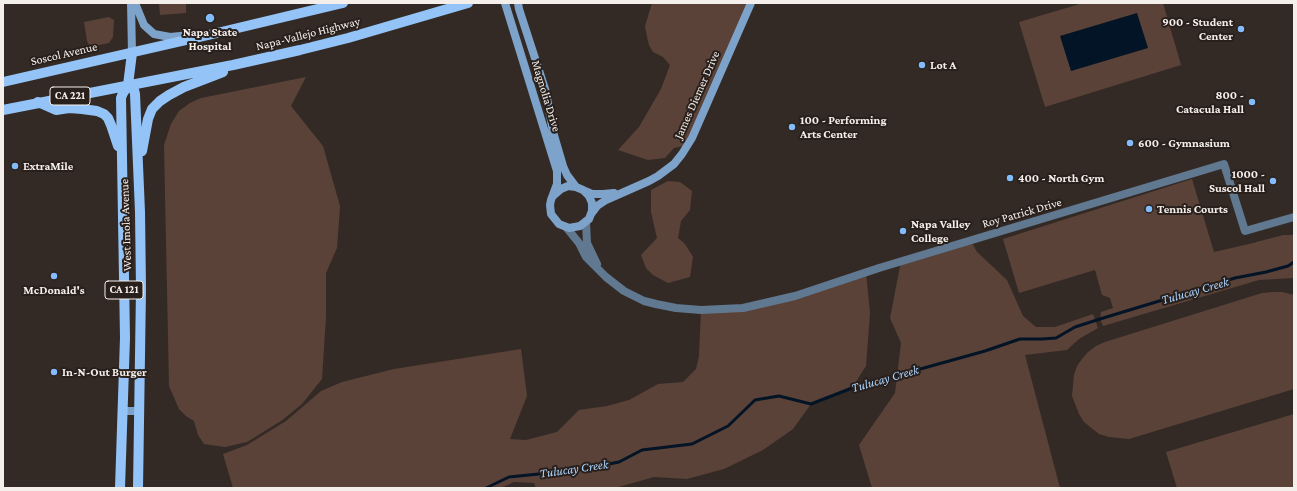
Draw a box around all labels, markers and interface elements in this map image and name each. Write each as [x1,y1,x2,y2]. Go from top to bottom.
marker: Napa State Hospital [204,12,216,24]
street label: Napa-Vallejo Highway [254,14,362,54]
place label: 900 - Student Center [1162,15,1233,43]
marker: 900 - Student Center [1236,24,1246,34]
place label: Napa State Hospital [183,25,237,53]
street label: Soscol Avenue [29,39,99,69]
street label: James Diemer Drive [671,49,723,141]
place label: Lot A [930,58,956,72]
street label: Magnolia Drive [528,59,564,133]
marker: Lot A [917,60,927,70]
road number: CA 221 [50,87,90,105]
place label: 800 - Catacula Hall [1176,88,1244,116]
marker: 800 - Catacula Hall [1247,97,1257,107]
place label: 100 - Performing Arts Center [800,113,887,141]
marker: 100 - Performing Arts Center [787,122,797,132]
place label: 600 - Gymnasium [1138,136,1230,150]
marker: 600 - Gymnasium [1125,138,1135,148]
place label: ExtraMile [23,159,73,173]
marker: ExtraMile [10,161,20,171]
place label: 1000 - Suscol Hall [1209,167,1265,195]
place label: 400 - North Gym [1018,171,1104,185]
marker: 400 - North Gym [1005,173,1015,183]
marker: 1000 - Suscol Hall [1268,176,1278,186]
street label: West Imola Avenue [117,179,135,271]
street label: Roy Patrick Drive [981,195,1063,231]
place label: Tennis Courts [1157,202,1228,216]
marker: Tennis Courts [1144,204,1154,214]
place label: Napa Valley College [911,217,970,245]
marker: Napa Valley College [898,226,908,236]
marker: McDonald's [49,271,59,281]
water label: Tulucay Creek [1160,274,1230,308]
road number: CA 121 [105,281,143,299]
place label: McDonald's [23,283,85,297]
water label: Tulucay Creek [850,362,920,396]
place label: In-N-Out Burger [62,365,147,379]
marker: In-N-Out Burger [49,367,59,377]
water label: Tulucay Creek [539,456,609,482]

